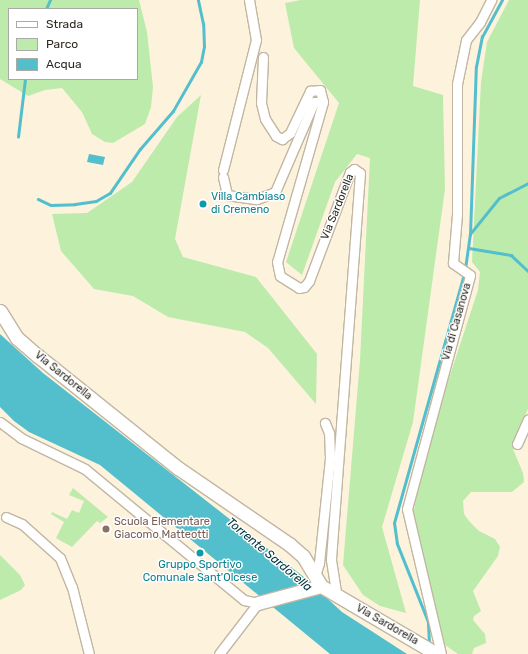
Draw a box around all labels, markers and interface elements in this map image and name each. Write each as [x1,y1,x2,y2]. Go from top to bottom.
legend [8,8,138,80]
text: Strada [46,17,83,31]
text: Parco [46,37,78,51]
text: Acqua [46,57,82,71]
street label: Via Sardorella [319,172,357,242]
place label: Villa Cambiaso di Cremeno [211,191,285,217]
marker: Villa Cambiaso di Cremeno [198,199,208,209]
street label: Via di Casanova [440,282,474,362]
street label: Via Sardorella [32,349,94,403]
water label: Torrente Sardorella [223,515,315,595]
place label: Scuola Elementare Giacomo Matteotti [114,516,210,542]
marker: Scuola Elementare Giacomo Matteotti [101,524,111,534]
marker: Gruppo Sportivo Comunale Sant'Olcese [195,548,205,558]
place label: Gruppo Sportivo Comunale Sant'Olcese [143,559,257,585]
street label: Via Sardorella [353,602,421,648]

